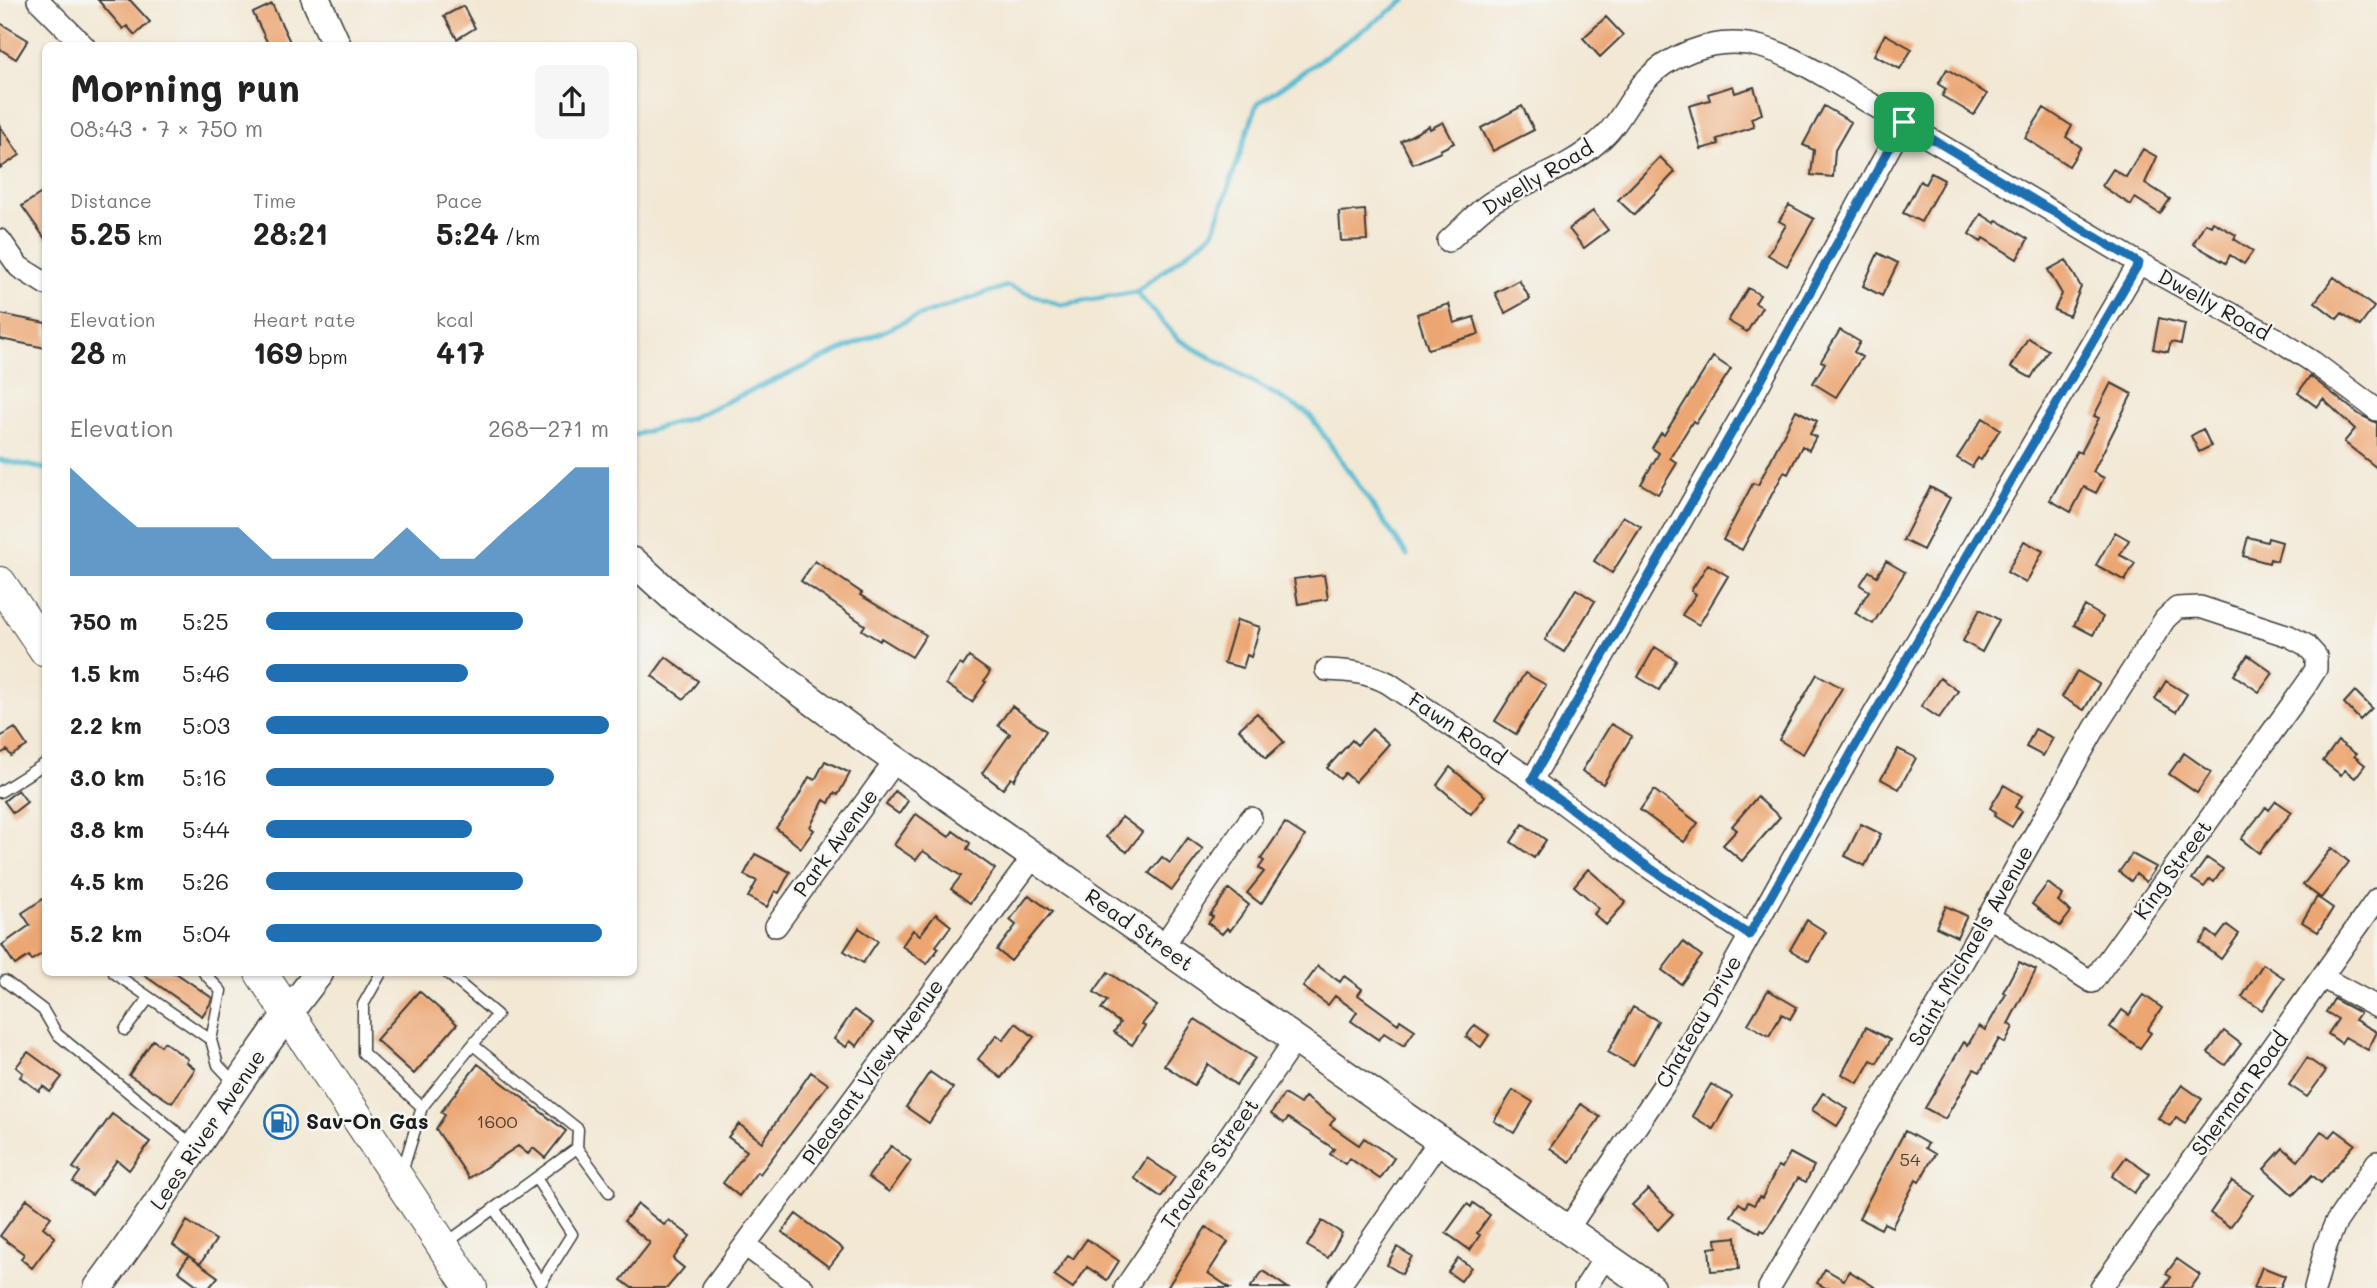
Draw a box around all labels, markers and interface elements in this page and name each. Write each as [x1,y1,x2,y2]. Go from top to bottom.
text: Morning run [70,62,300,112]
button: share [535,65,609,139]
pin [1874,92,1934,152]
icon: arrive [1885,103,1923,141]
text: 08:43 · 7 × 750 m [70,113,263,143]
street label: Dwelly Road [1477,133,1597,220]
text: Distance [70,188,152,213]
text: Time [253,188,296,213]
text: Pace [436,188,482,213]
text: 5.25 [70,213,131,253]
text: 28:21 [253,213,328,253]
text: 5:24 [436,213,499,253]
text: km [131,225,162,250]
text: /km [499,225,540,250]
street label: Dwelly Road [2154,262,2276,346]
text: Elevation [70,307,155,332]
text: Heart rate [253,307,356,332]
text: kcal [436,307,474,332]
text: 28 [70,332,105,372]
text: 169 [253,332,302,372]
text: 417 [436,332,485,372]
text: m [105,344,127,369]
text: bpm [302,344,348,369]
text: Elevation [70,413,173,443]
text: 268–271 m [488,413,609,443]
text: 750 m [70,606,138,636]
text: 5:25 [182,606,229,636]
text: 1.5 km [70,658,140,688]
text: 5:46 [182,658,230,688]
street label: Fawn Road [1404,685,1512,770]
text: 2.2 km [70,710,142,740]
text: 5:03 [182,710,230,740]
text: 3.0 km [70,762,145,792]
text: 5:16 [182,762,227,792]
street label: Park Avenue [787,783,883,901]
text: 3.8 km [70,814,144,844]
text: 5:44 [182,814,230,844]
street label: King Street [2127,814,2217,924]
street label: Saint Michaels Avenue [1901,840,2038,1050]
text: 4.5 km [70,866,144,896]
text: 5:26 [182,866,229,896]
street label: Read Street [1080,881,1199,976]
text: 5.2 km [70,918,142,948]
text: 5:04 [182,918,230,948]
street label: Chateau Drive [1649,950,1747,1092]
street label: Pleasant View Avenue [795,973,948,1170]
street label: Sherman Road [2184,1025,2293,1161]
street label: Lees River Avenue [143,1044,270,1215]
street label: Travers Street [1154,1092,1264,1234]
fuel station icon: Sav-On Gas [262,1103,300,1141]
place label: Sav-On Gas [306,1107,429,1134]
house number: 1600 [476,1109,518,1133]
house number: 54 [1899,1147,1921,1171]

